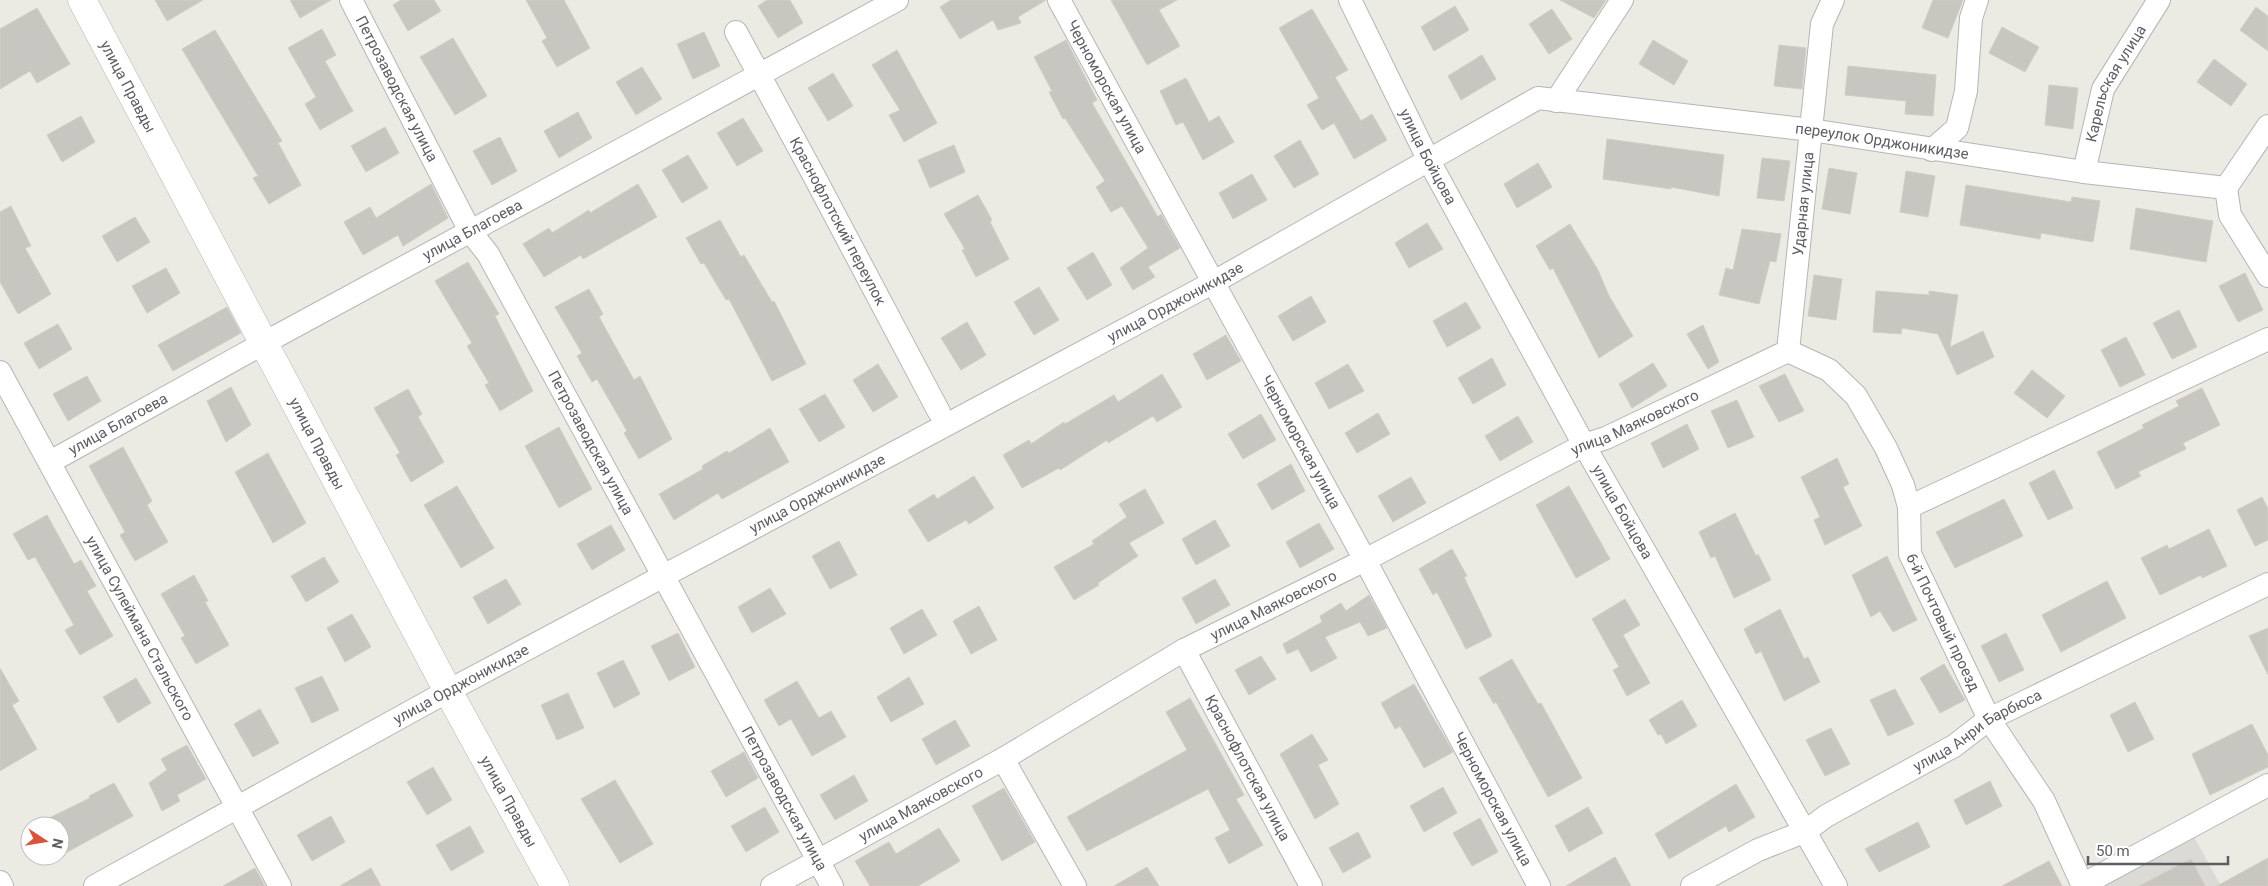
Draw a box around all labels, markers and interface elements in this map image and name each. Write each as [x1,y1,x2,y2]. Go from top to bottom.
street label: Петрозаводская улица [352,13,442,165]
street label: Черноморская улица [1063,17,1150,157]
street label: Карельская улица [2082,22,2150,144]
street label: улица Правды [96,38,160,136]
street label: улица Бойцова [1396,106,1460,208]
street label: переулок Орджоникидзе [1794,119,1970,163]
street label: Краснофлотский переулок [786,134,890,308]
street label: Ударная улица [1789,151,1818,257]
street label: улица Благоева [420,196,525,264]
street label: улица Орджоникидзе [1105,258,1246,346]
street label: Петрозаводская улица [544,368,637,518]
street label: Черноморская улица [1257,372,1344,512]
street label: улица Маяковского [1568,386,1702,459]
street label: улица Благоева [65,389,171,459]
street label: улица Правды [285,395,349,493]
street label: улица Орджоникидзе [746,450,888,537]
street label: улица Бойцова [1588,462,1656,562]
street label: улица Сулеймана Стальского [82,533,197,724]
street label: 6-й Почтовый проезд [1902,550,1983,694]
street label: улица Маяковского [1208,566,1340,644]
street label: улица Орджоникидзе [390,640,532,728]
street label: улица Анри Барбюса [1910,686,2045,776]
street label: Краснофлотская улица [1201,692,1294,844]
street label: Петрозаводская улица [738,723,831,874]
street label: Черноморская улица [1449,729,1536,869]
street label: улица Правды [476,753,541,850]
street label: улица Маяковского [856,763,986,845]
north arrow [20,816,70,866]
scale bar [2088,834,2228,866]
text: N [49,837,67,850]
text: 50 m [2096,842,2130,860]

